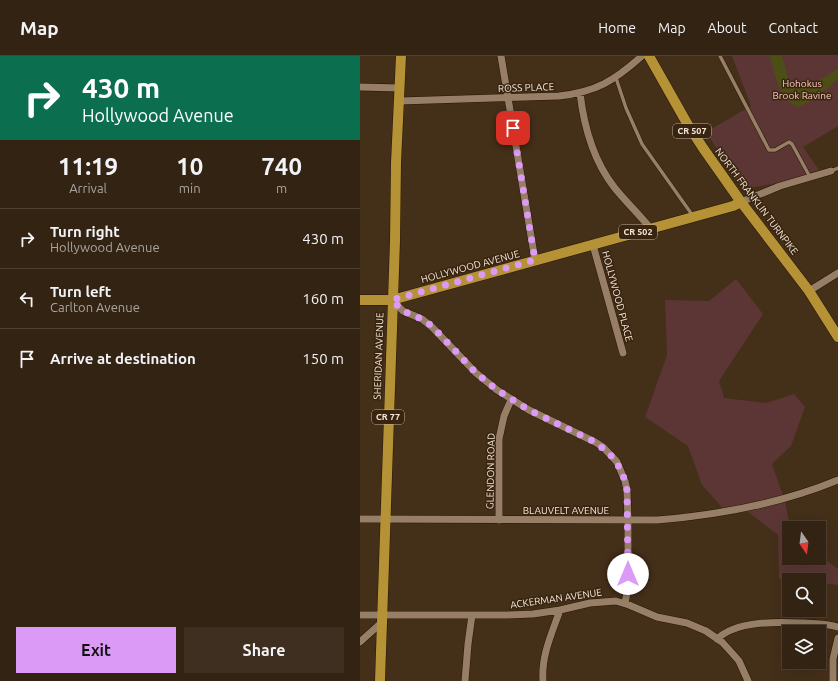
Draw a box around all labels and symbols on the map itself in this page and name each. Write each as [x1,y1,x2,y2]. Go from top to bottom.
park label: Hohokus Brook Ravine [772,78,832,101]
street label: ROSS PLACE [498,81,555,94]
pin [496,111,530,145]
road number: CR 507 [673,124,711,138]
street label: NORTH FRANKLIN TURNPIKE [713,146,801,257]
road number: CR 502 [619,225,657,239]
street label: HOLLYWOOD AVENUE [420,248,521,285]
street label: HOLLYWOOD PLACE [600,250,635,343]
street label: SHERIDAN AVENUE [371,312,386,400]
road number: CR 77 [372,410,404,424]
street label: GLENDON ROAD [484,433,497,509]
street label: BLAUVELT AVENUE [523,505,610,516]
north arrow [782,521,826,565]
position arrow [607,553,649,595]
street label: ACKERMAN AVENUE [509,587,603,610]

